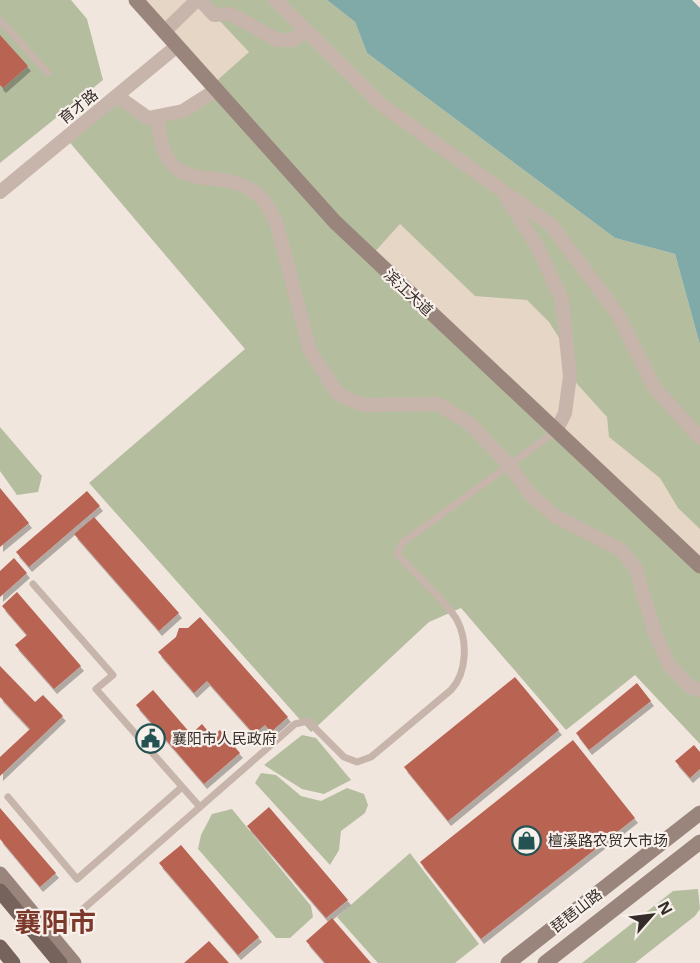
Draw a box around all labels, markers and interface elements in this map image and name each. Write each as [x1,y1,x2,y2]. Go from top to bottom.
street label: 育才路 [54,84,102,128]
street label: 滨江大道 [380,264,438,320]
public building icon: 襄阳市人民政府 [135,722,167,754]
place label: 襄阳市人民政府 [172,728,277,748]
shop icon: 檀溪路农贸大市场 [511,824,543,856]
place label: 檀溪路农贸大市场 [548,830,668,850]
street label: 琵琶山路 [546,884,606,936]
north arrow [622,885,682,945]
text: N [652,897,678,919]
district label: 襄阳市 [15,903,96,940]

